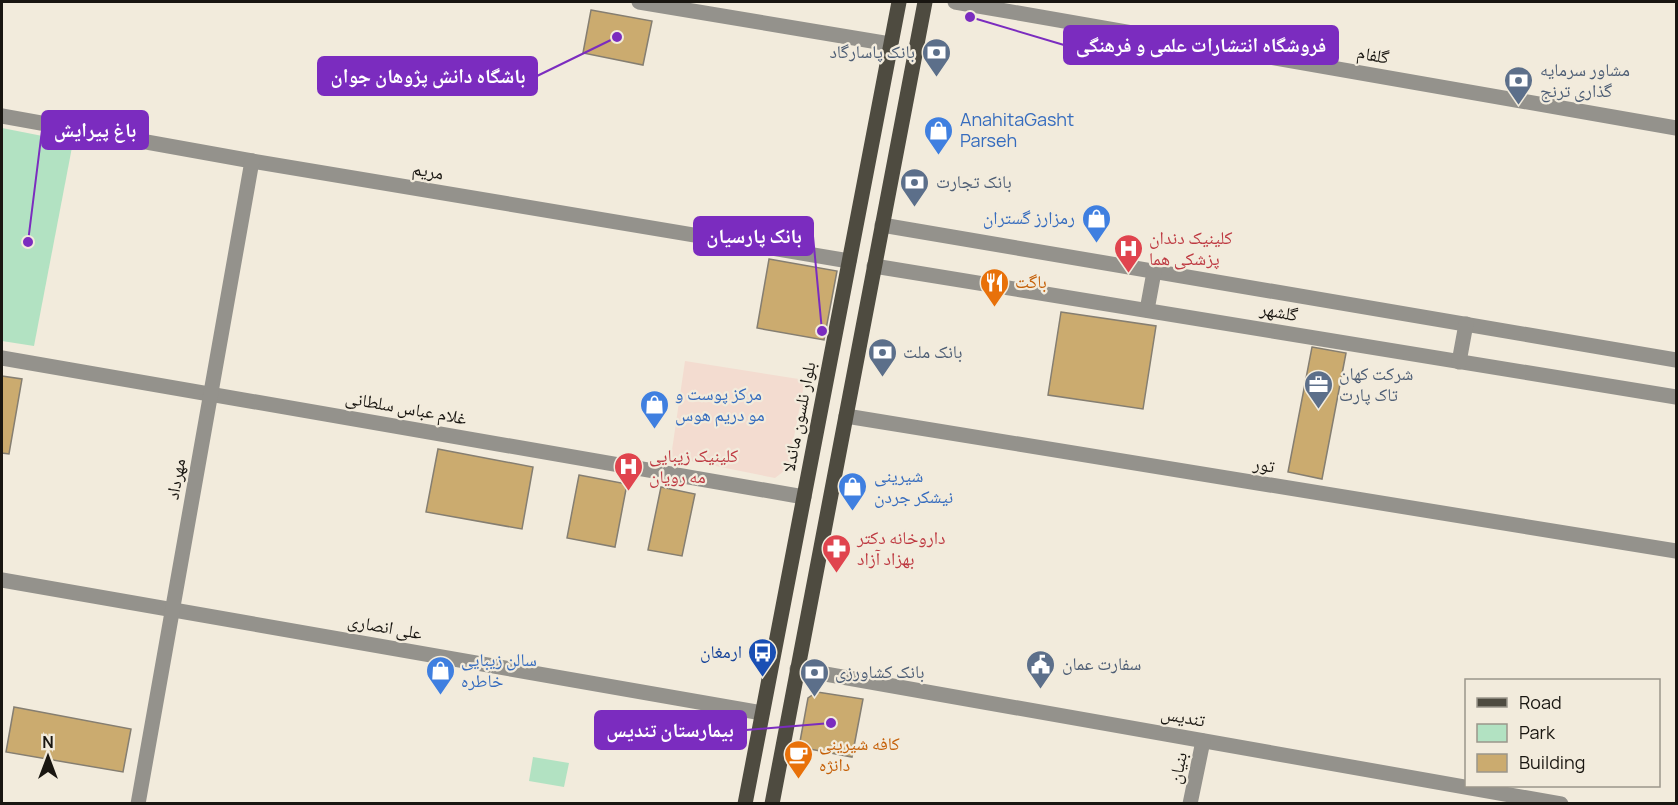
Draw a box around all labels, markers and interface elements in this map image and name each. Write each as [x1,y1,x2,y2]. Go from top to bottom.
callout: فروشگاه انتشارات علمی و فرهنگی [1064,26,1338,64]
text: فروشگاه انتشارات علمی و فرهنگی [1076,31,1326,58]
bank icon: بانک پاسارگاد [920,36,952,78]
place label: بانک پاسارگاد [829,39,915,63]
street label: گلفام [1355,39,1392,70]
callout: باشگاه دانش پژوهان جوان [318,57,537,95]
place label: مشاور سرمایه گذاری ترنج [1540,57,1630,103]
text: باشگاه دانش پژوهان جوان [331,62,525,89]
bank icon: مشاور سرمایه گذاری ترنج [1503,64,1535,106]
place label: AnahitaGasht Parseh [960,107,1074,152]
callout: باغ پیرایش [42,111,148,149]
shop icon: AnahitaGasht Parseh [923,114,955,156]
text: باغ پیرایش [54,116,136,143]
street label: مریم [411,155,446,186]
bank icon: بانک تجارت [899,166,931,208]
place label: بانک تجارت [936,169,1012,193]
shop icon: رمزارز گستران [1080,202,1112,244]
place label: رمزارز گستران [983,205,1075,229]
callout: بانک پارسیان [694,217,813,255]
text: بانک پارسیان [706,222,802,249]
place label: کلینیک دندان پزشکی هما [1149,225,1233,270]
hospital icon: کلینیک دندان پزشکی هما [1112,232,1144,274]
restaurant icon: باگت [978,266,1010,308]
place label: باگت [1015,269,1047,293]
street label: گلشهر [1257,296,1300,326]
bank icon: بانک ملت [866,336,898,378]
place label: بانک ملت [903,339,962,363]
street label: بلوار نلسون ماندلا [776,359,820,474]
place label: شرکت کهان تاک پارت [1339,361,1413,406]
office icon: شرکت کهان تاک پارت [1302,368,1334,410]
place label: مرکز پوست و مو دریم هوس [675,381,765,427]
street label: غلام عباس سلطانی [344,385,469,430]
shop icon: مرکز پوست و مو دریم هوس [638,388,670,430]
place label: کلینیک زیبایی مه رویان [649,443,739,488]
hospital icon: کلینیک زیبایی مه رویان [612,450,644,492]
street label: تور [1251,450,1277,478]
street label: مهرداد [160,456,190,501]
place label: شیرینی نیشکر جردن [874,463,953,508]
shop icon: شیرینی نیشکر جردن [837,470,869,512]
place label: داروخانه دکتر بهزاد آزاد [856,525,945,570]
pharmacy icon: داروخانه دکتر بهزاد آزاد [820,532,852,574]
street label: علی انصاری [346,608,424,644]
bus stop icon: ارمغان [747,636,779,678]
place label: ارمغان [700,639,742,663]
place label: سالن زیبایی خاطره [461,647,537,692]
public building icon: سفارت عمان [1025,648,1057,690]
place label: سفارت عمان [1062,651,1141,675]
shop icon: سالن زیبایی خاطره [424,654,456,696]
bank icon: بانک کشاورزی [798,656,830,698]
place label: بانک کشاورزی [835,659,924,683]
legend [1465,679,1660,787]
text: Road [1519,690,1562,714]
street label: تندیس [1159,700,1207,732]
callout: بیمارستان تندیس [595,711,746,749]
text: بیمارستان تندیس [606,716,734,743]
text: Park [1519,720,1556,744]
north arrow [18,727,78,787]
text: N [42,731,54,753]
place label: کافه شیرینی دانژه [819,731,900,776]
cafe icon: کافه شیرینی دانژه [782,738,814,780]
street label: بنیان [1162,750,1192,786]
text: Building [1519,750,1585,774]

